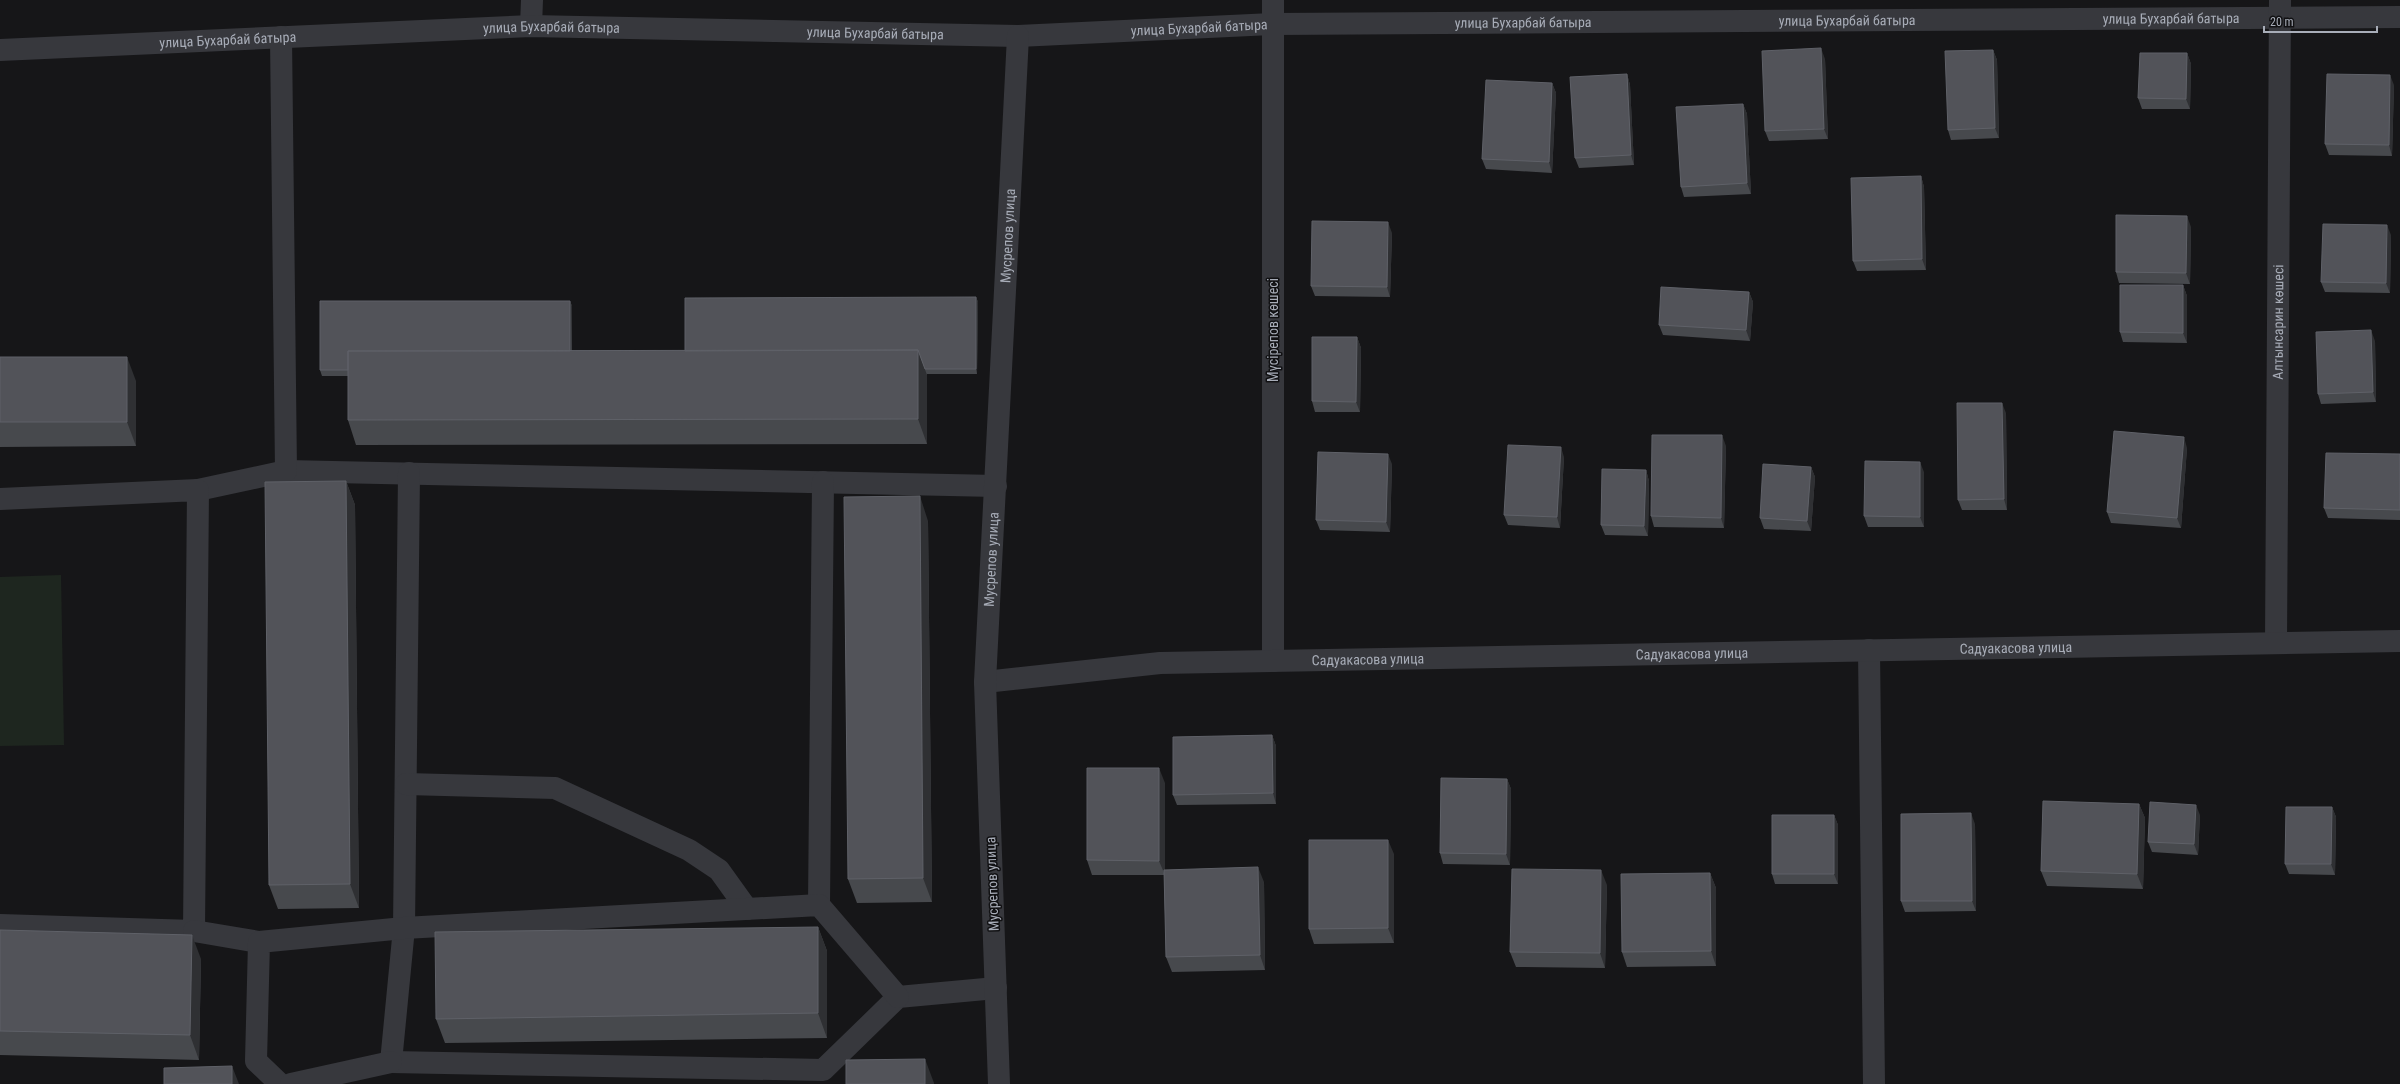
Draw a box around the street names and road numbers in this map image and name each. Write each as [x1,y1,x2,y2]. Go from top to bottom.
street label: улица Бухарбай батыра [2103,10,2240,27]
street label: улица Бухарбай батыра [1779,12,1916,29]
street label: улица Бухарбай батыра [1455,14,1592,31]
street label: улица Бухарбай батыра [1130,16,1268,39]
street label: улица Бухарбай батыра [483,18,620,36]
street label: улица Бухарбай батыра [807,24,944,42]
street label: улица Бухарбай батыра [159,29,296,51]
street label: Мусрепов улица [997,188,1018,283]
street label: Алтынсарин көшесі [2270,264,2286,380]
street label: Мүсірепов көшесі [1265,278,1281,382]
street label: Мусрепов улица [981,512,1002,607]
street label: Садуакасова улица [1959,639,2072,657]
street label: Садуакасова улица [1636,645,1748,663]
street label: Садуакасова улица [1312,650,1424,668]
street label: Мусрепов улица [982,836,1002,932]

